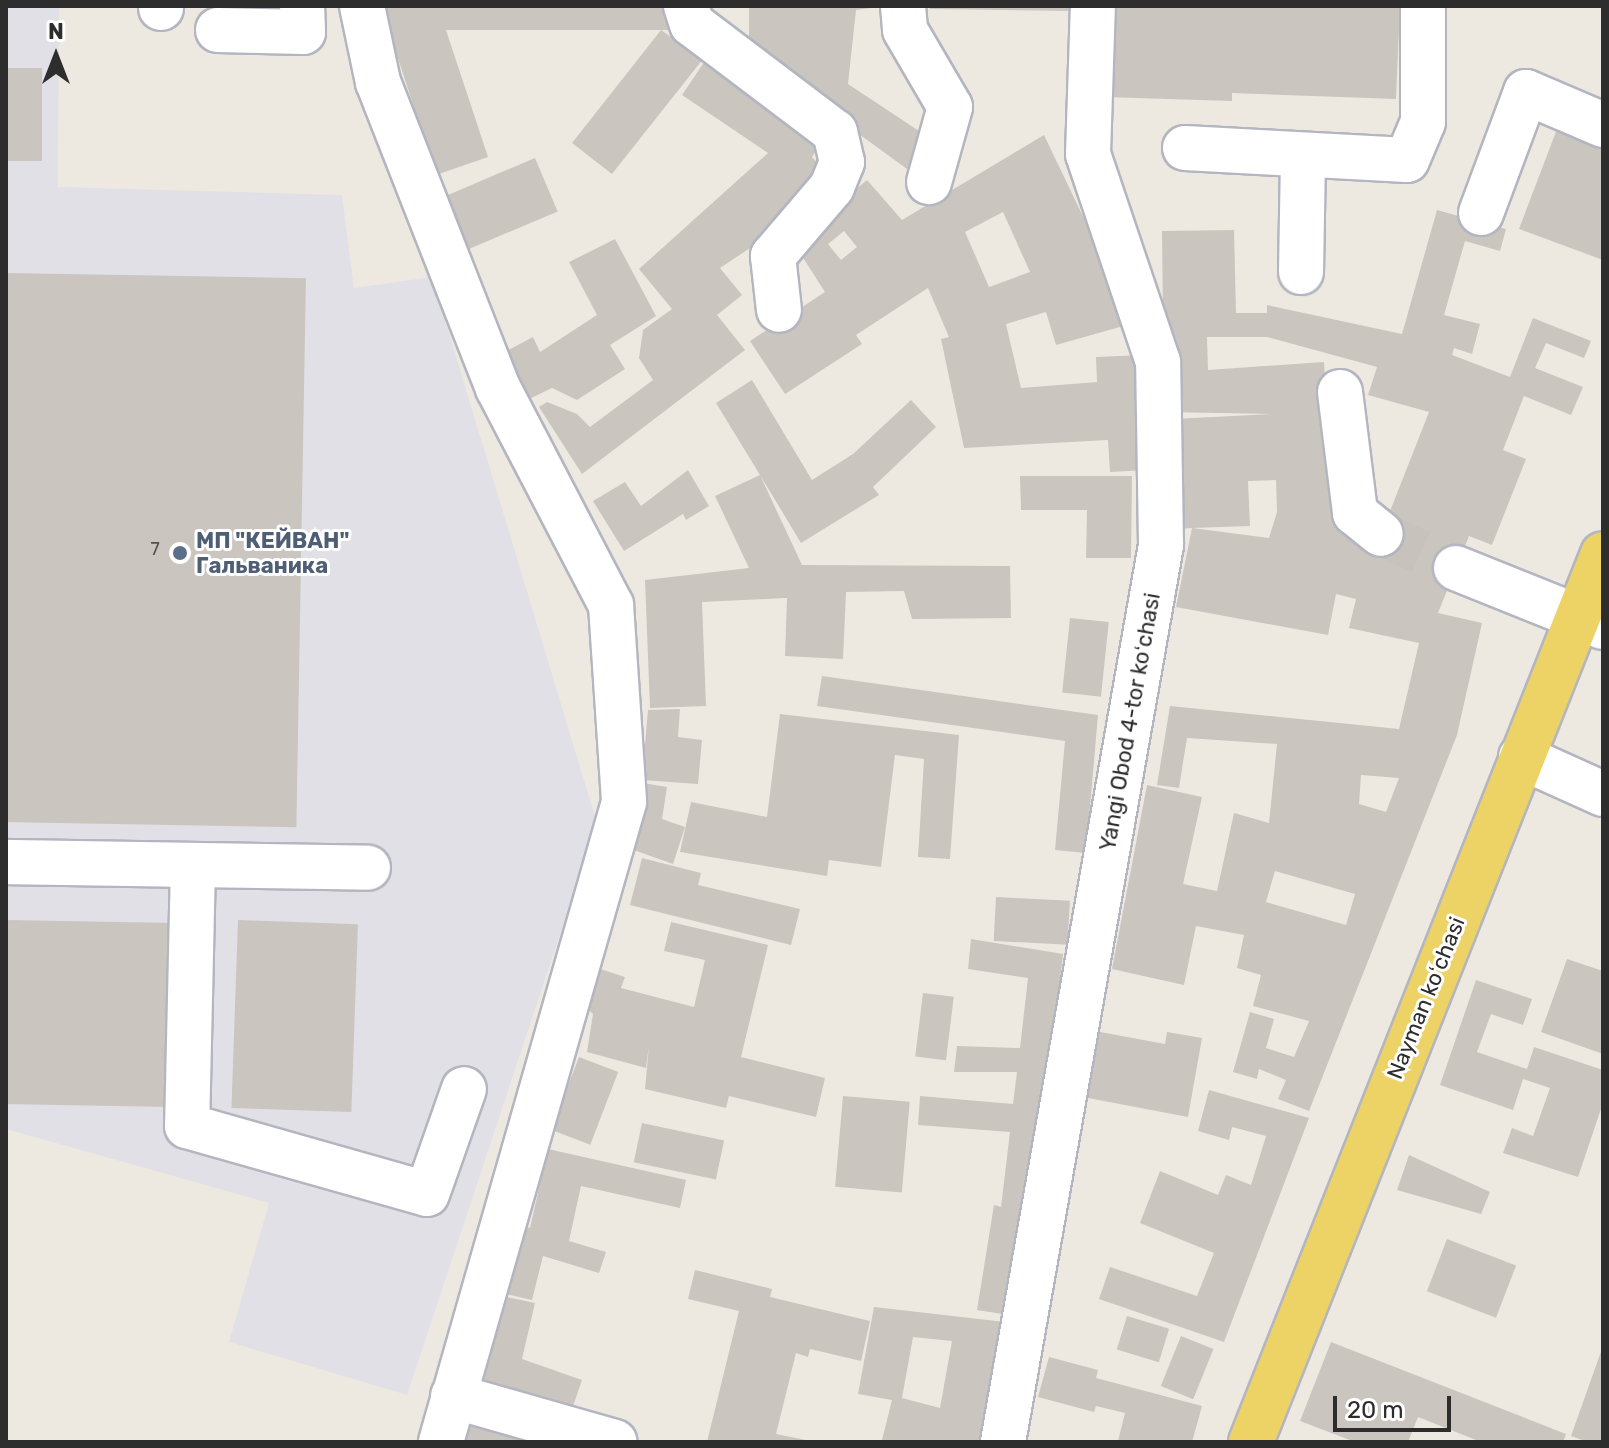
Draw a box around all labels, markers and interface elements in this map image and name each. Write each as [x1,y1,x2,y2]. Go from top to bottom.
north arrow [16,16,96,96]
text: N [48,18,64,45]
place label: МП "КЕЙВАН" Гальваника [196,527,349,578]
house number: 7 [150,538,160,560]
marker: МП "КЕЙВАН" Гальваника [171,544,189,562]
street label: Yangi Obod 4-tor koʻchasi [1094,591,1166,853]
street label: Nayman koʻchasi [1381,913,1471,1083]
scale bar [1337,1380,1455,1430]
text: 20 m [1347,1396,1404,1424]

